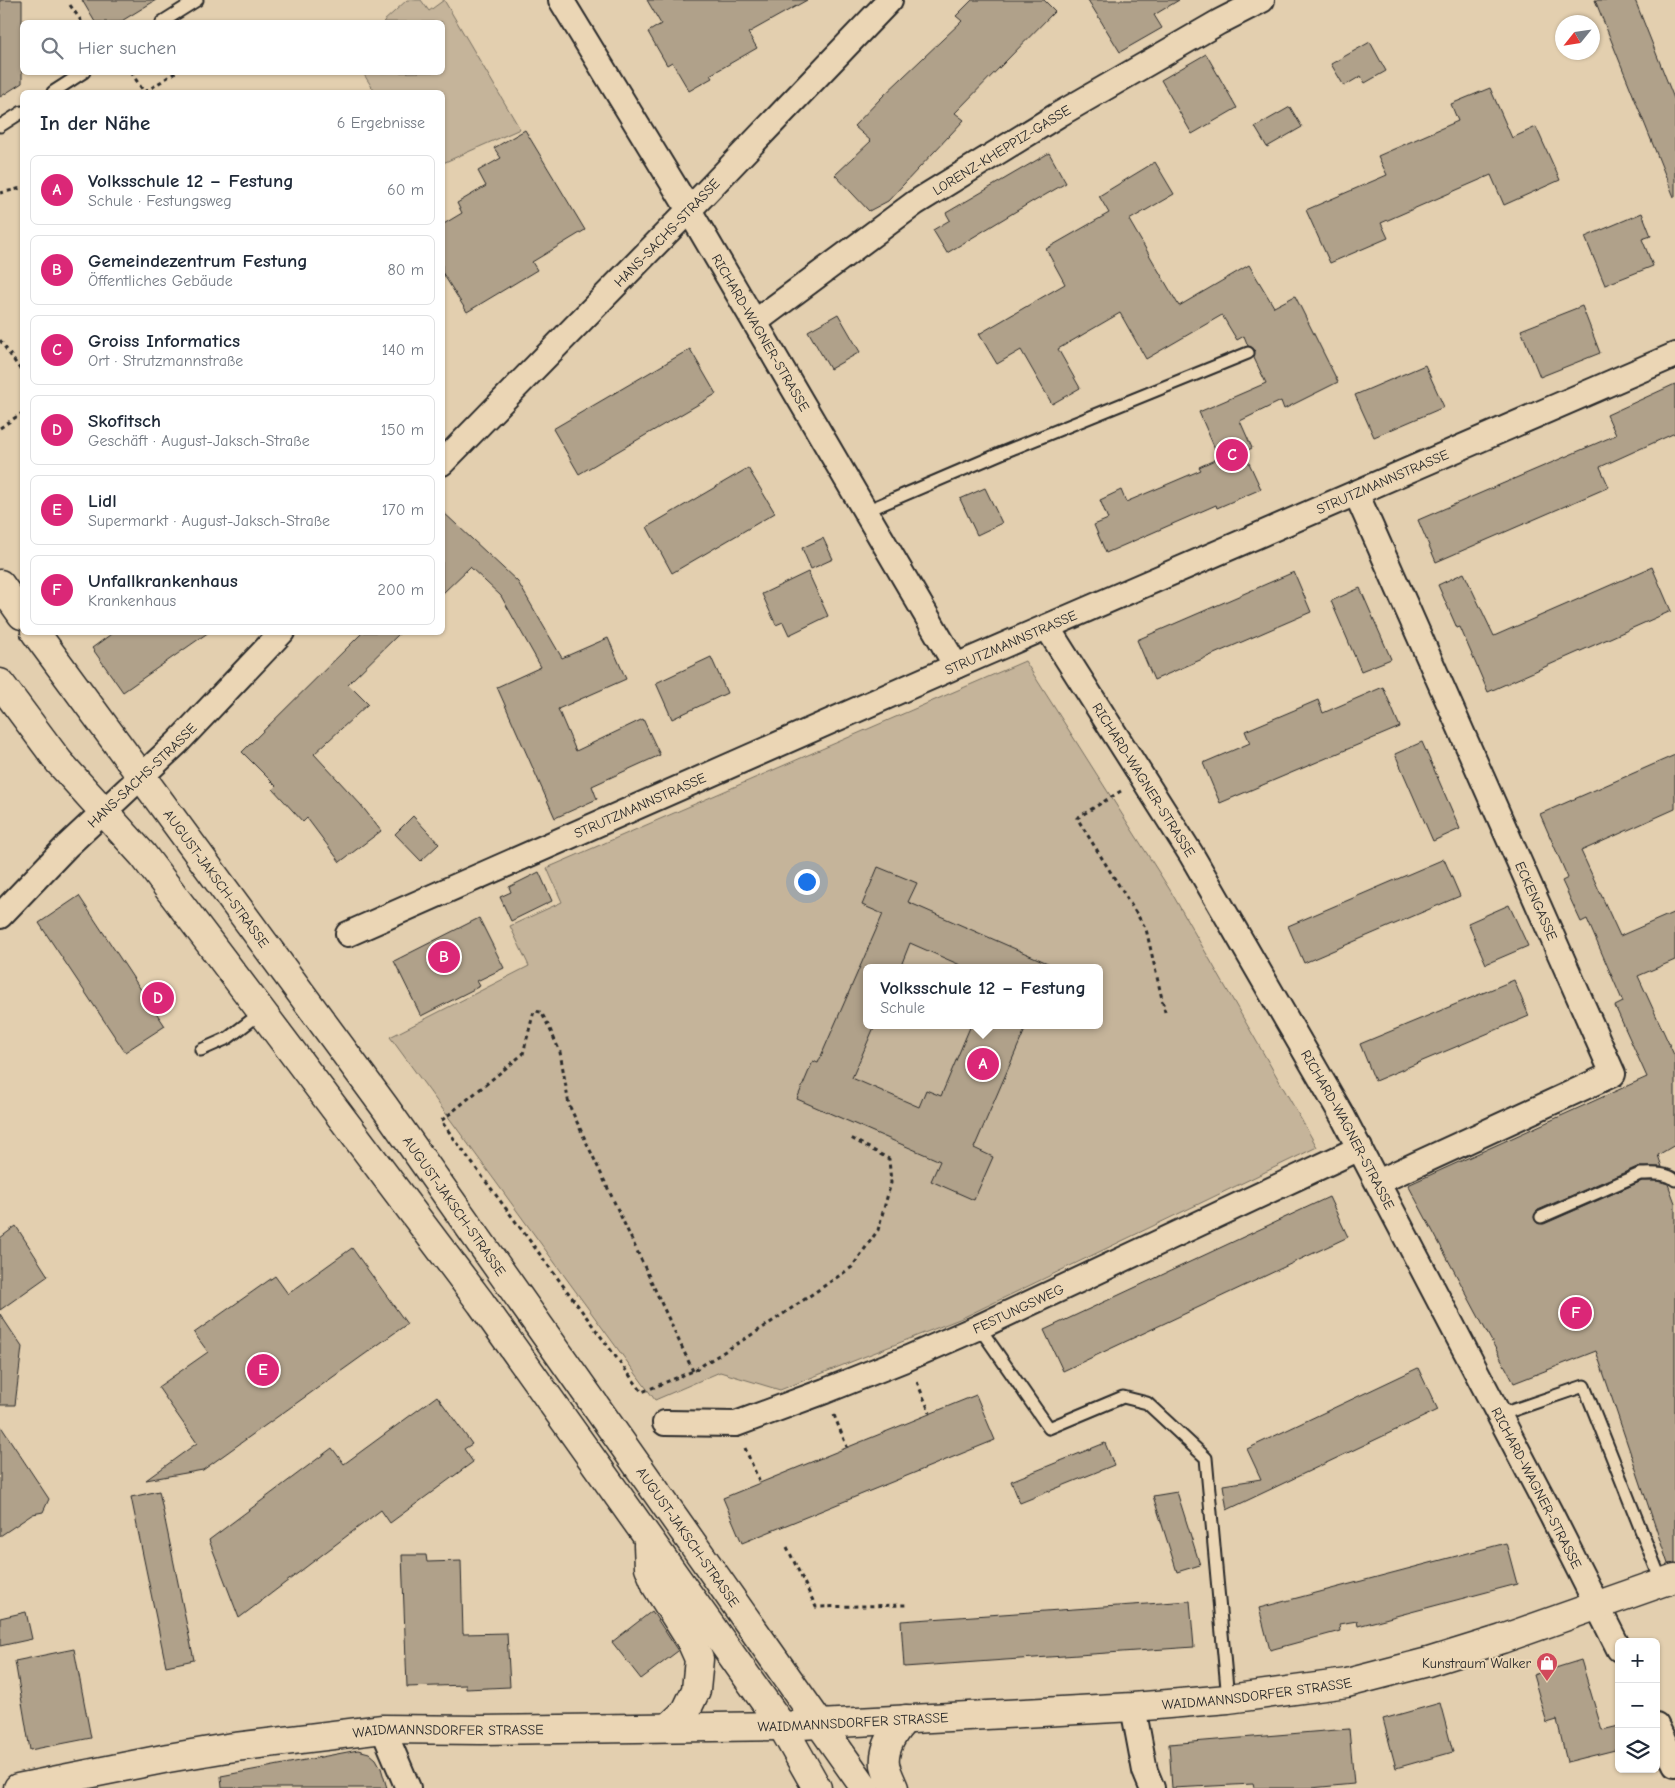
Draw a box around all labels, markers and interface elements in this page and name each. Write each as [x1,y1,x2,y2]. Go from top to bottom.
north arrow [1555,15,1600,60]
search box [20,20,445,75]
icon: search [38,34,66,62]
text: Hier suchen [78,37,176,59]
street label: LORENZ-KHEPPIZ-GASSE [929,101,1074,199]
text: In der Nähe [40,111,150,135]
text: 6 Ergebnisse [337,114,425,132]
text: Volksschule 12 – Festung [88,170,294,192]
street label: HANS-SACHS-STRASSE [610,175,723,290]
text: A [53,181,61,199]
text: 60 m [387,181,424,199]
text: Schule · Festungsweg [88,192,232,210]
text: Gemeindezentrum Festung [88,250,308,272]
street label: RICHARD-WAGNER-STRASSE [708,251,813,414]
text: B [52,261,62,279]
text: 80 m [387,261,424,279]
text: Öffentliches Gebäude [88,272,233,290]
text: Groiss Informatics [88,330,240,352]
text: C [52,341,62,359]
text: 140 m [382,341,424,359]
text: Ort · Strutzmannstraße [88,352,243,370]
text: Skofitsch [88,410,161,432]
text: D [52,421,62,439]
text: 150 m [381,421,424,439]
text: Geschäft · August-Jaksch-Straße [88,432,310,450]
pin: C [1216,436,1248,474]
street label: STRUTZMANNSTRASSE [1314,446,1451,518]
text: Lidl [88,490,117,512]
text: E [52,501,62,519]
text: 170 m [382,501,424,519]
text: Supermarkt · August-Jaksch-Straße [88,512,330,530]
text: Unfallkrankenhaus [88,570,238,592]
text: F [52,581,62,599]
text: 200 m [378,581,424,599]
text: Krankenhaus [88,592,176,610]
street label: STRUTZMANNSTRASSE [942,606,1079,678]
street label: RICHARD-WAGNER-STRASSE [1089,700,1199,860]
street label: HANS-SACHS-STRASSE [84,719,200,831]
street label: STRUTZMANNSTRASSE [571,769,708,842]
street label: AUGUST-JAKSCH-STRASSE [160,806,273,951]
street label: ECKENGASSE [1512,859,1561,943]
your location [794,869,820,895]
pin: B [428,938,460,976]
popup [863,964,1103,1029]
text: Volksschule 12 – Festung [880,977,1086,999]
pin: D [142,979,174,1017]
text: Schule [880,999,925,1017]
pin: A [967,1045,999,1083]
street label: RICHARD-WAGNER-STRASSE [1297,1047,1398,1212]
street label: AUGUST-JAKSCH-STRASSE [399,1133,510,1279]
street label: FESTUNGSWEG [970,1280,1066,1337]
pin: F [1560,1294,1592,1332]
pin: E [247,1351,279,1389]
street label: RICHARD-WAGNER-STRASSE [1488,1404,1586,1571]
street label: AUGUST-JAKSCH-STRASSE [633,1464,743,1610]
map controls [1615,1638,1660,1773]
button: + [1615,1638,1660,1683]
shop icon: Kunstraum Walker [1535,1651,1559,1682]
place label: Kunstraum Walker [1422,1655,1531,1672]
street label: WAIDMANNSDORFER STRASSE [1161,1674,1354,1713]
button: − [1615,1683,1660,1728]
street label: WAIDMANNSDORFER STRASSE [757,1709,949,1735]
street label: WAIDMANNSDORFER STRASSE [352,1720,544,1741]
button: layers [1615,1728,1660,1773]

